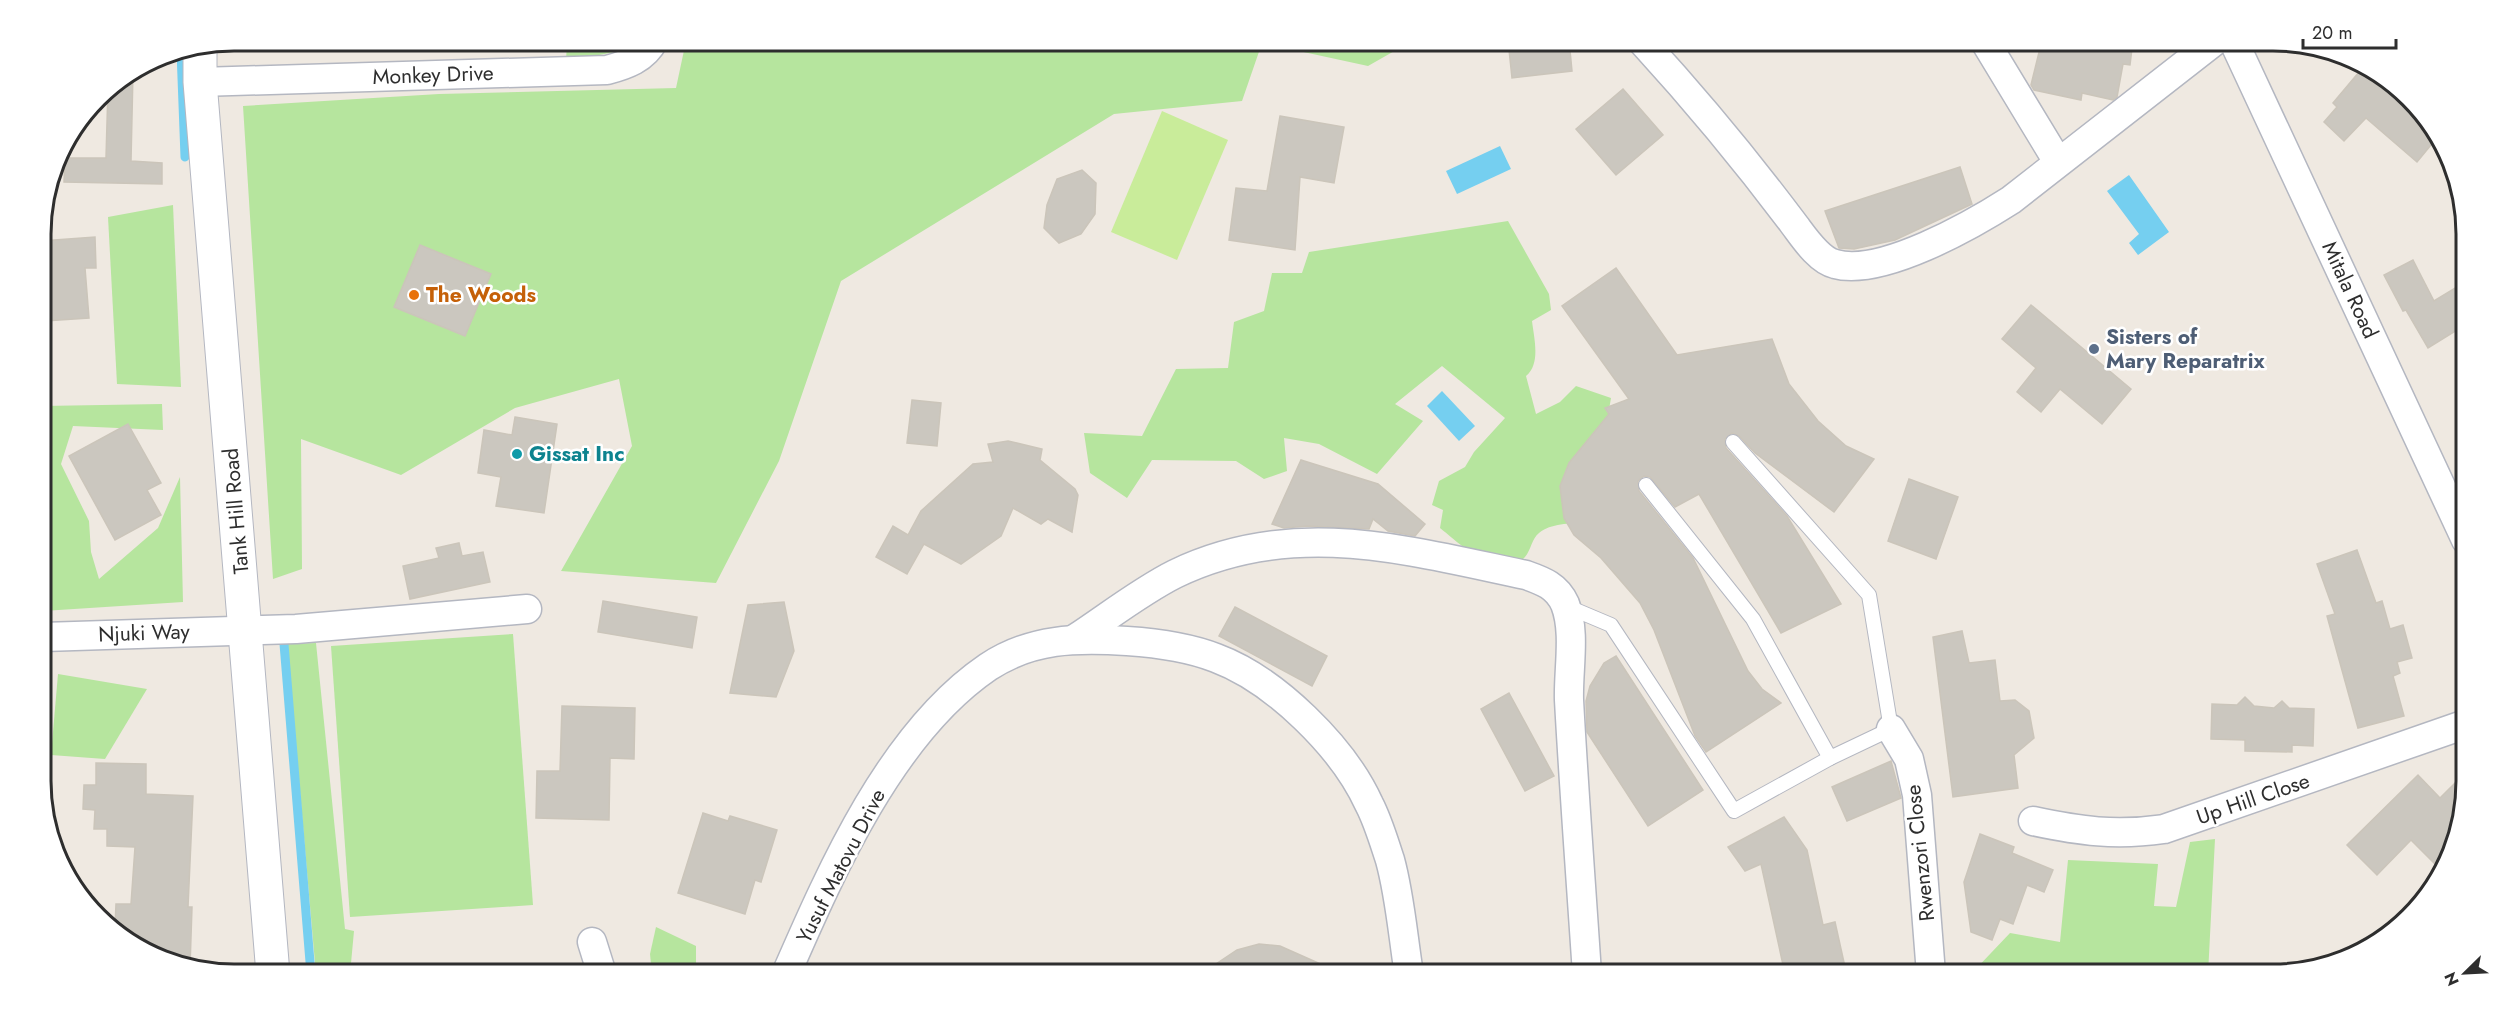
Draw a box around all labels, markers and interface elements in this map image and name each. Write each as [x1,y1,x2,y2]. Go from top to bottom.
scale bar [2303,12,2396,50]
text: 20 m [2312,20,2352,46]
street label: Monkey Drive [372,58,494,92]
street label: Mitala Road [2314,236,2386,344]
place label: The Woods [426,280,536,310]
marker: The Woods [407,288,421,302]
place label: Sisters of Mary Reparatrix [2106,322,2265,376]
marker: Sisters of Mary Reparatrix [2087,342,2101,356]
place label: Gissat Inc [529,439,625,469]
street label: Tank Hill Road [216,447,256,575]
marker: Gissat Inc [510,447,524,461]
street label: Njuki Way [98,616,191,650]
street label: Up Hill Close [2192,766,2314,832]
street label: Rwenzori Close [1898,783,1942,923]
street label: Yusuf Matovu Drive [789,784,893,948]
north arrow [2435,943,2495,1003]
text: N [2439,968,2465,989]

